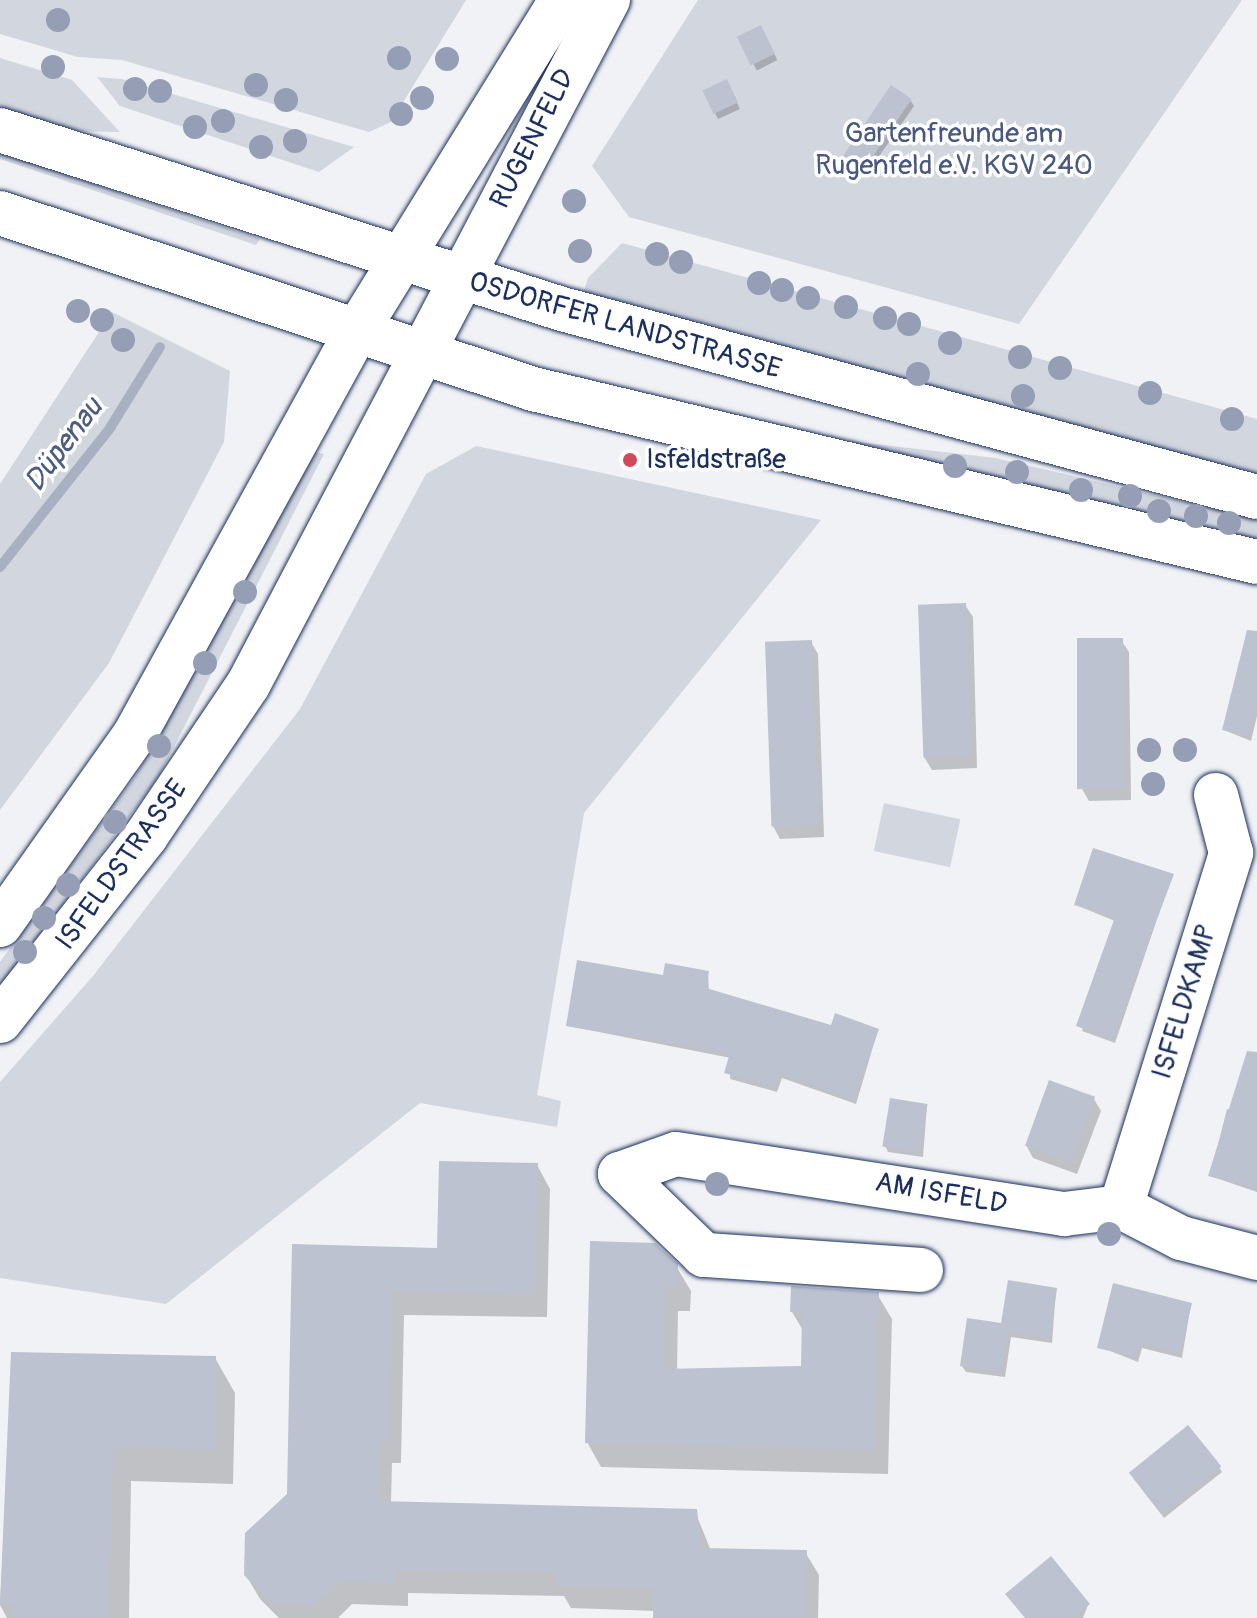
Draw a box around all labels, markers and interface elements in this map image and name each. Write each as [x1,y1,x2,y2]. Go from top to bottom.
street label: RUGENFELD [483,64,583,214]
park label: Gartenfreunde am Rugenfeld e.V. KGV 240 [815,117,1093,183]
street label: OSDORFER LANDSTRASSE [465,265,785,387]
water label: Düpenau [17,391,111,499]
place label: Isfeldstraße [646,443,786,477]
marker: Isfeldstraße [621,451,639,469]
street label: ISFELDSTRASSE [49,773,195,957]
street label: ISFELDKAMP [1146,921,1224,1083]
street label: AM ISFELD [872,1166,1010,1222]

